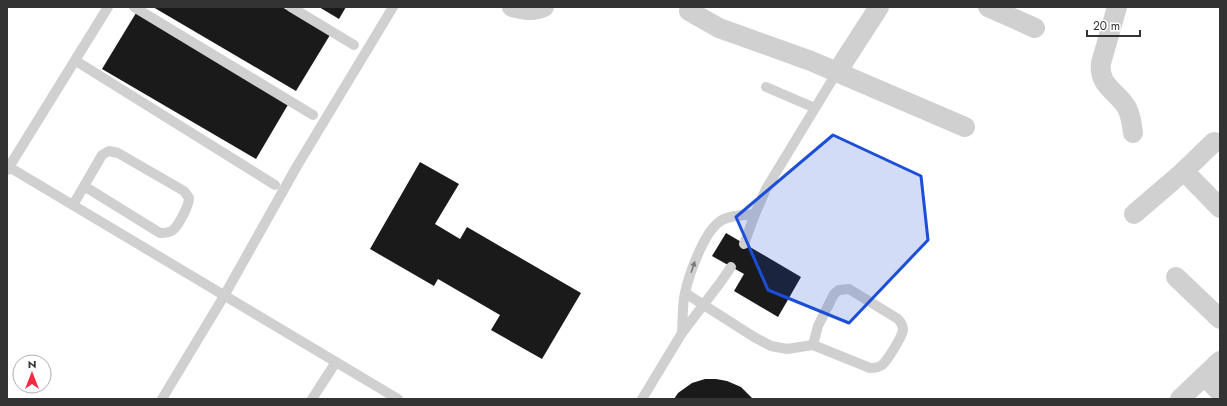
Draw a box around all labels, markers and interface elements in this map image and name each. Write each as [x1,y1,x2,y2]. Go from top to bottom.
scale bar [1087,12,1140,38]
text: 20 m [1093,17,1120,35]
one-way arrow [691,261,697,273]
north arrow [12,354,52,394]
text: N [28,356,36,372]

